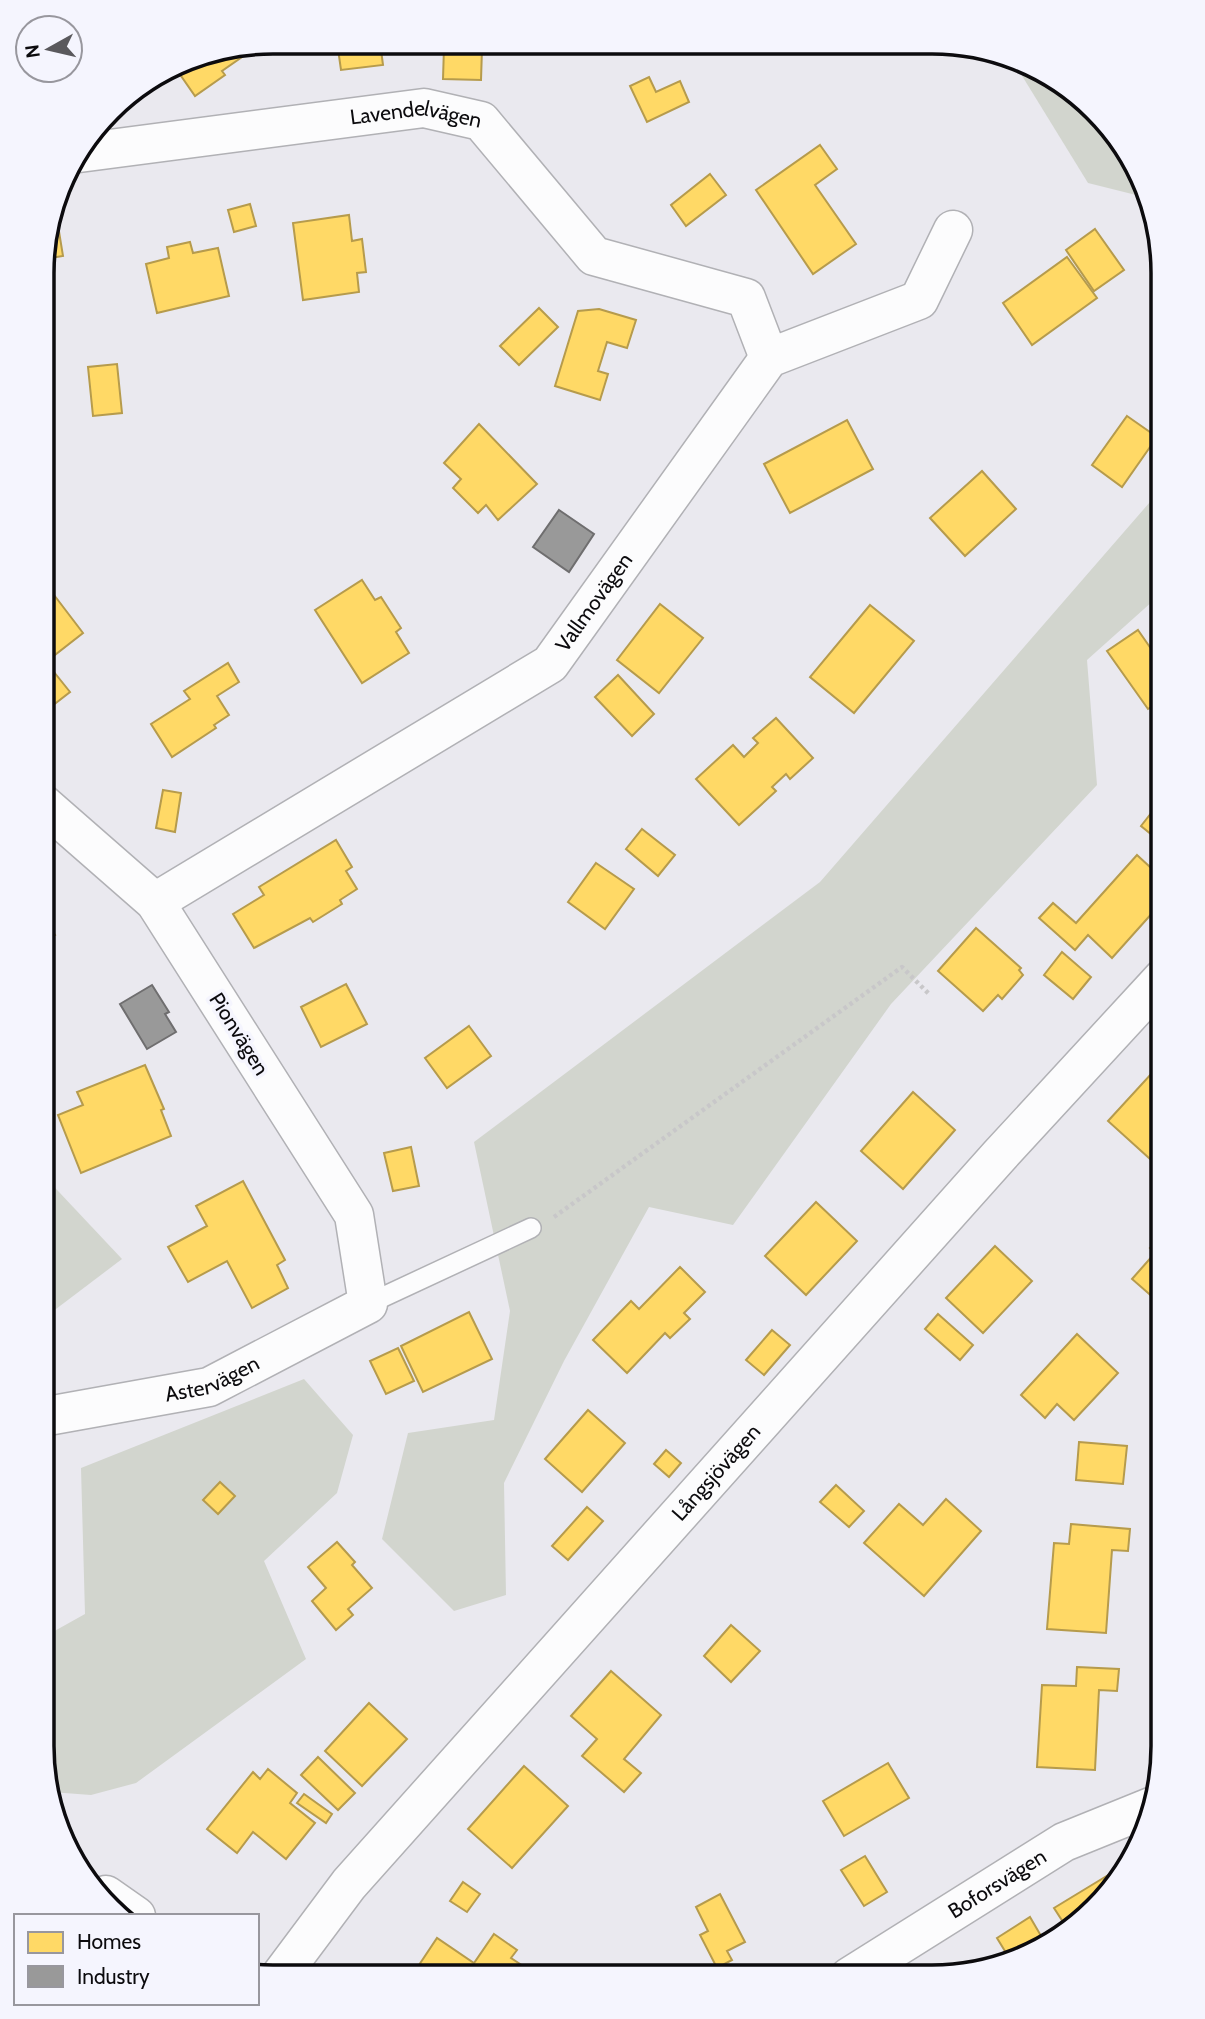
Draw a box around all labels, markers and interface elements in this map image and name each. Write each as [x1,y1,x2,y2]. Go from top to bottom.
north arrow [14,14,84,84]
text: N [20,43,45,60]
street label: Lavendelvägen [348,95,484,133]
street label: Vallmovägen [550,548,637,656]
street label: Pionvägen [204,988,275,1080]
street label: Astervägen [163,1350,263,1407]
street label: Långsjövägen [666,1419,765,1526]
street label: Boforsvägen [943,1843,1051,1924]
legend [14,1914,259,2005]
text: Homes [77,1929,141,1954]
text: Industry [77,1964,150,1989]

